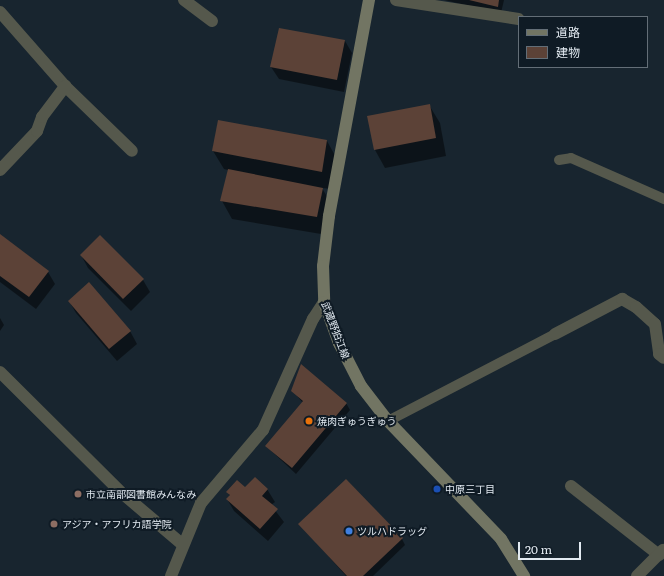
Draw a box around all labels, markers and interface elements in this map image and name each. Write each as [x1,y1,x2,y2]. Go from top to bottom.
legend [518,16,648,68]
text: 道路 [556,23,580,41]
text: 建物 [556,43,580,61]
street label: 武蔵野狛江線 [320,300,352,360]
place label: 焼肉ぎゅうぎゅう [317,415,397,427]
marker: 焼肉ぎゅうぎゅう [304,416,314,426]
place label: 中原三丁目 [445,483,495,495]
marker: 中原三丁目 [432,484,442,494]
place label: 市立南部図書館みんなみ [86,488,196,500]
marker: 市立南部図書館みんなみ [73,489,83,499]
place label: アジア・アフリカ語学院 [62,518,172,530]
marker: アジア・アフリカ語学院 [49,519,59,529]
place label: ツルハドラッグ [357,525,427,537]
marker: ツルハドラッグ [344,526,354,536]
scale bar [520,534,583,560]
text: 20 m [525,540,552,558]

